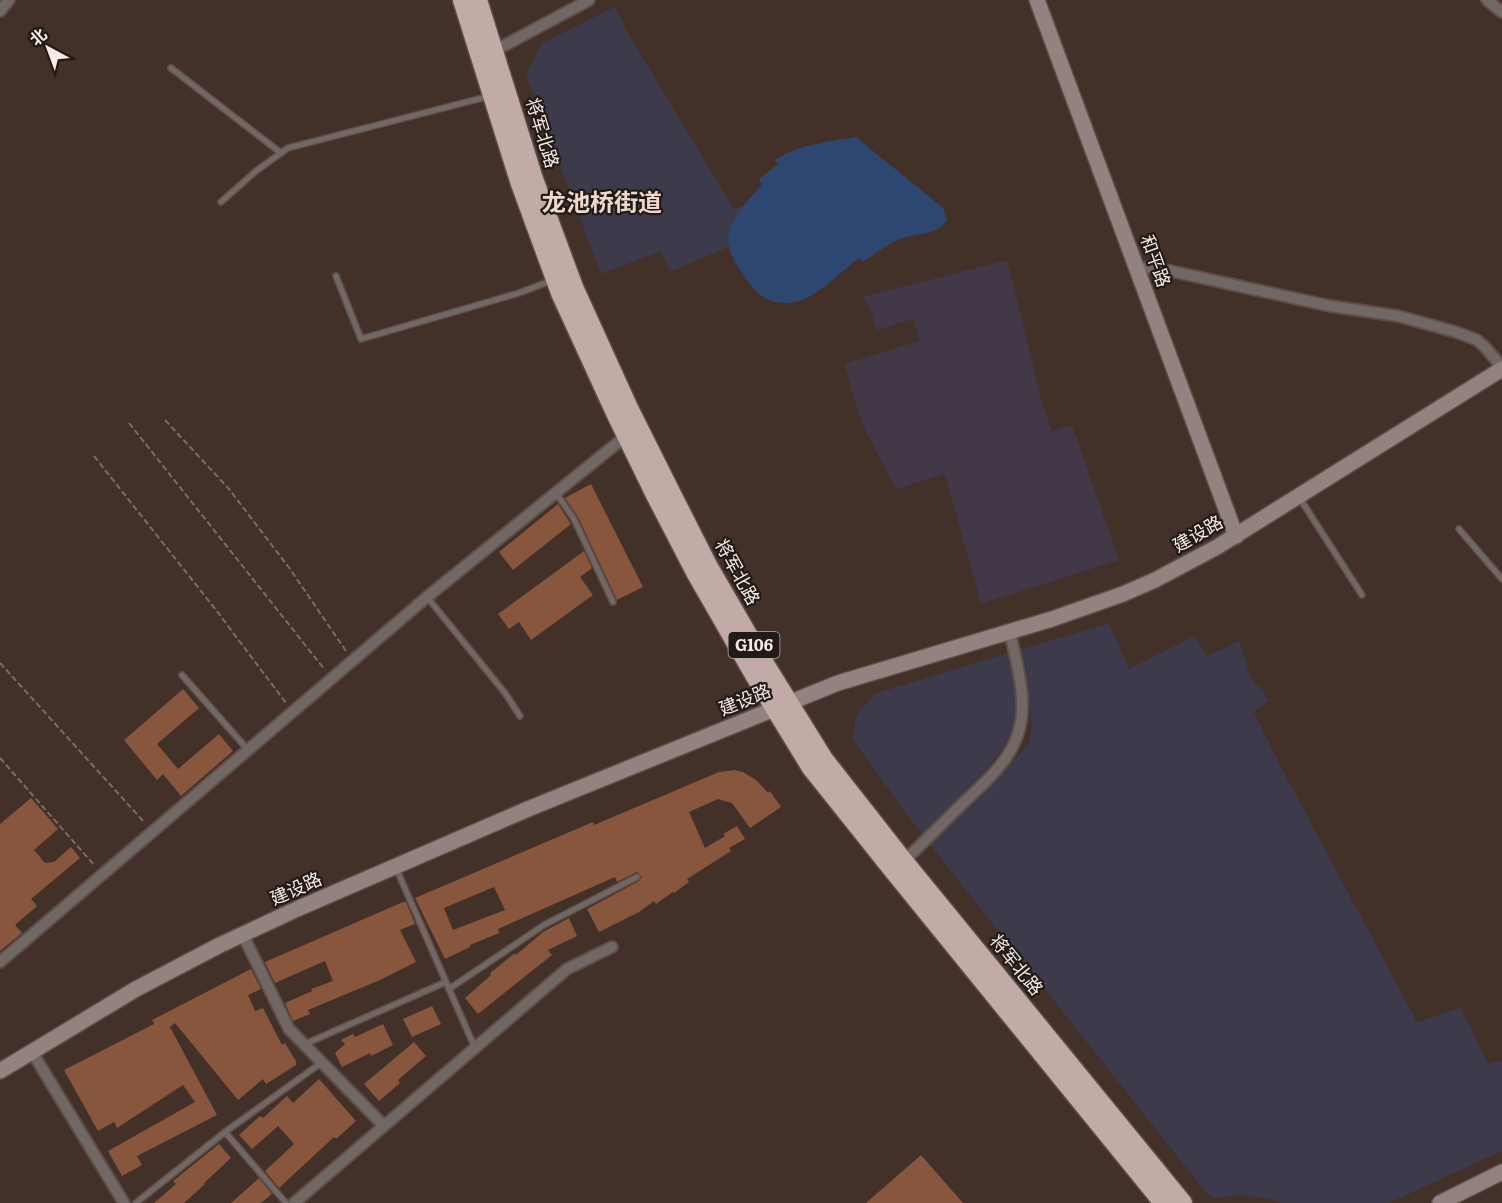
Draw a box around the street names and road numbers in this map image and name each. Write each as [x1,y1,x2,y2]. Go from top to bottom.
street label: 将军北路 [520,94,567,171]
street label: 和平路 [1134,230,1178,290]
street label: 建设路 [1167,508,1227,558]
street label: 将军北路 [709,533,768,609]
road number: G106 [728,632,780,658]
street label: 建设路 [714,676,775,721]
street label: 建设路 [265,864,326,911]
street label: 将军北路 [984,928,1050,1001]

